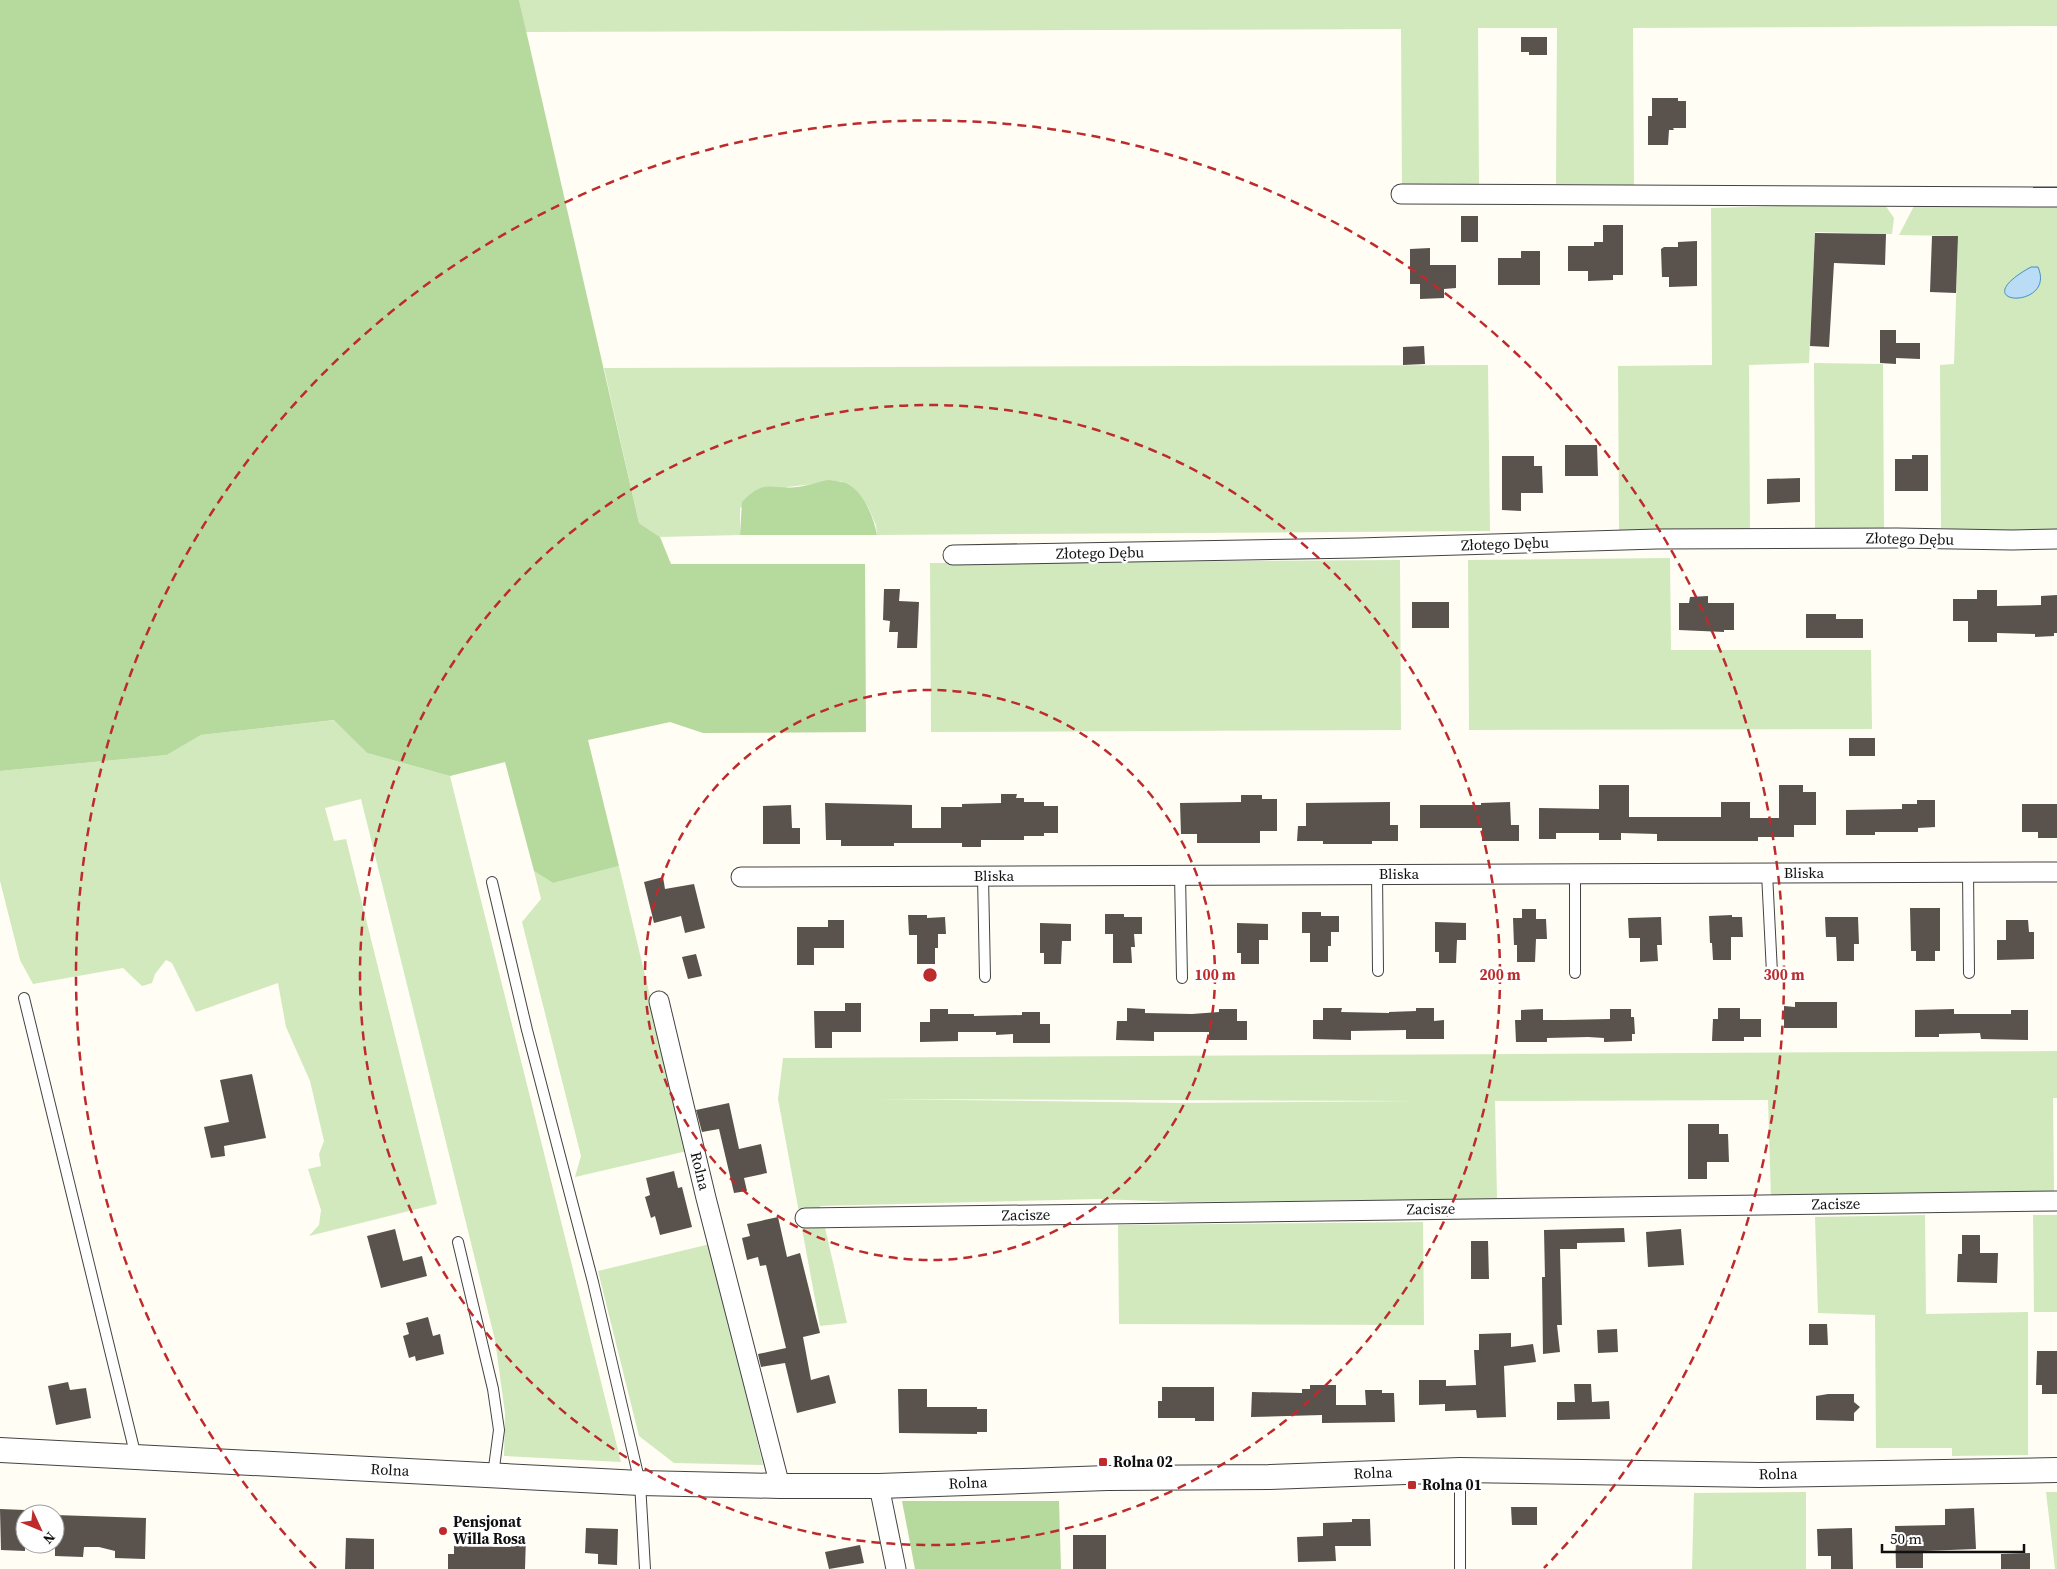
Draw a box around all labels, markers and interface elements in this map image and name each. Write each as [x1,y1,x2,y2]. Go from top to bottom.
street label: Złotego Dębu [1866,527,1954,550]
street label: Złotego Dębu [1461,531,1550,556]
street label: Złotego Dębu [1056,541,1144,564]
street label: Bliska [1784,862,1825,883]
street label: Bliska [1379,863,1420,884]
street label: Bliska [974,865,1015,886]
text: 100 m [1194,964,1236,985]
text: 200 m [1479,964,1521,985]
text: 300 m [1763,964,1805,985]
centre of rings [921,966,939,984]
street label: Rolna [686,1149,715,1193]
street label: Zacisze [1811,1193,1861,1214]
street label: Zacisze [1406,1198,1456,1219]
street label: Zacisze [1001,1204,1051,1225]
place label: Rolna 02 [1113,1451,1173,1472]
marker: Rolna 02 [1097,1456,1109,1468]
street label: Rolna [370,1458,410,1481]
street label: Rolna [1353,1461,1393,1484]
street label: Rolna [1758,1463,1798,1484]
street label: Rolna [948,1471,988,1494]
place label: Rolna 01 [1422,1474,1482,1495]
marker: Rolna 01 [1406,1479,1418,1491]
north arrow [15,1504,65,1554]
place label: Pensjonat Willa Rosa [453,1511,527,1549]
scale bar [1882,1522,2024,1554]
marker: Pensjonat Willa Rosa [437,1525,449,1537]
text: N [39,1527,60,1549]
text: 50 m [1890,1528,1922,1549]

